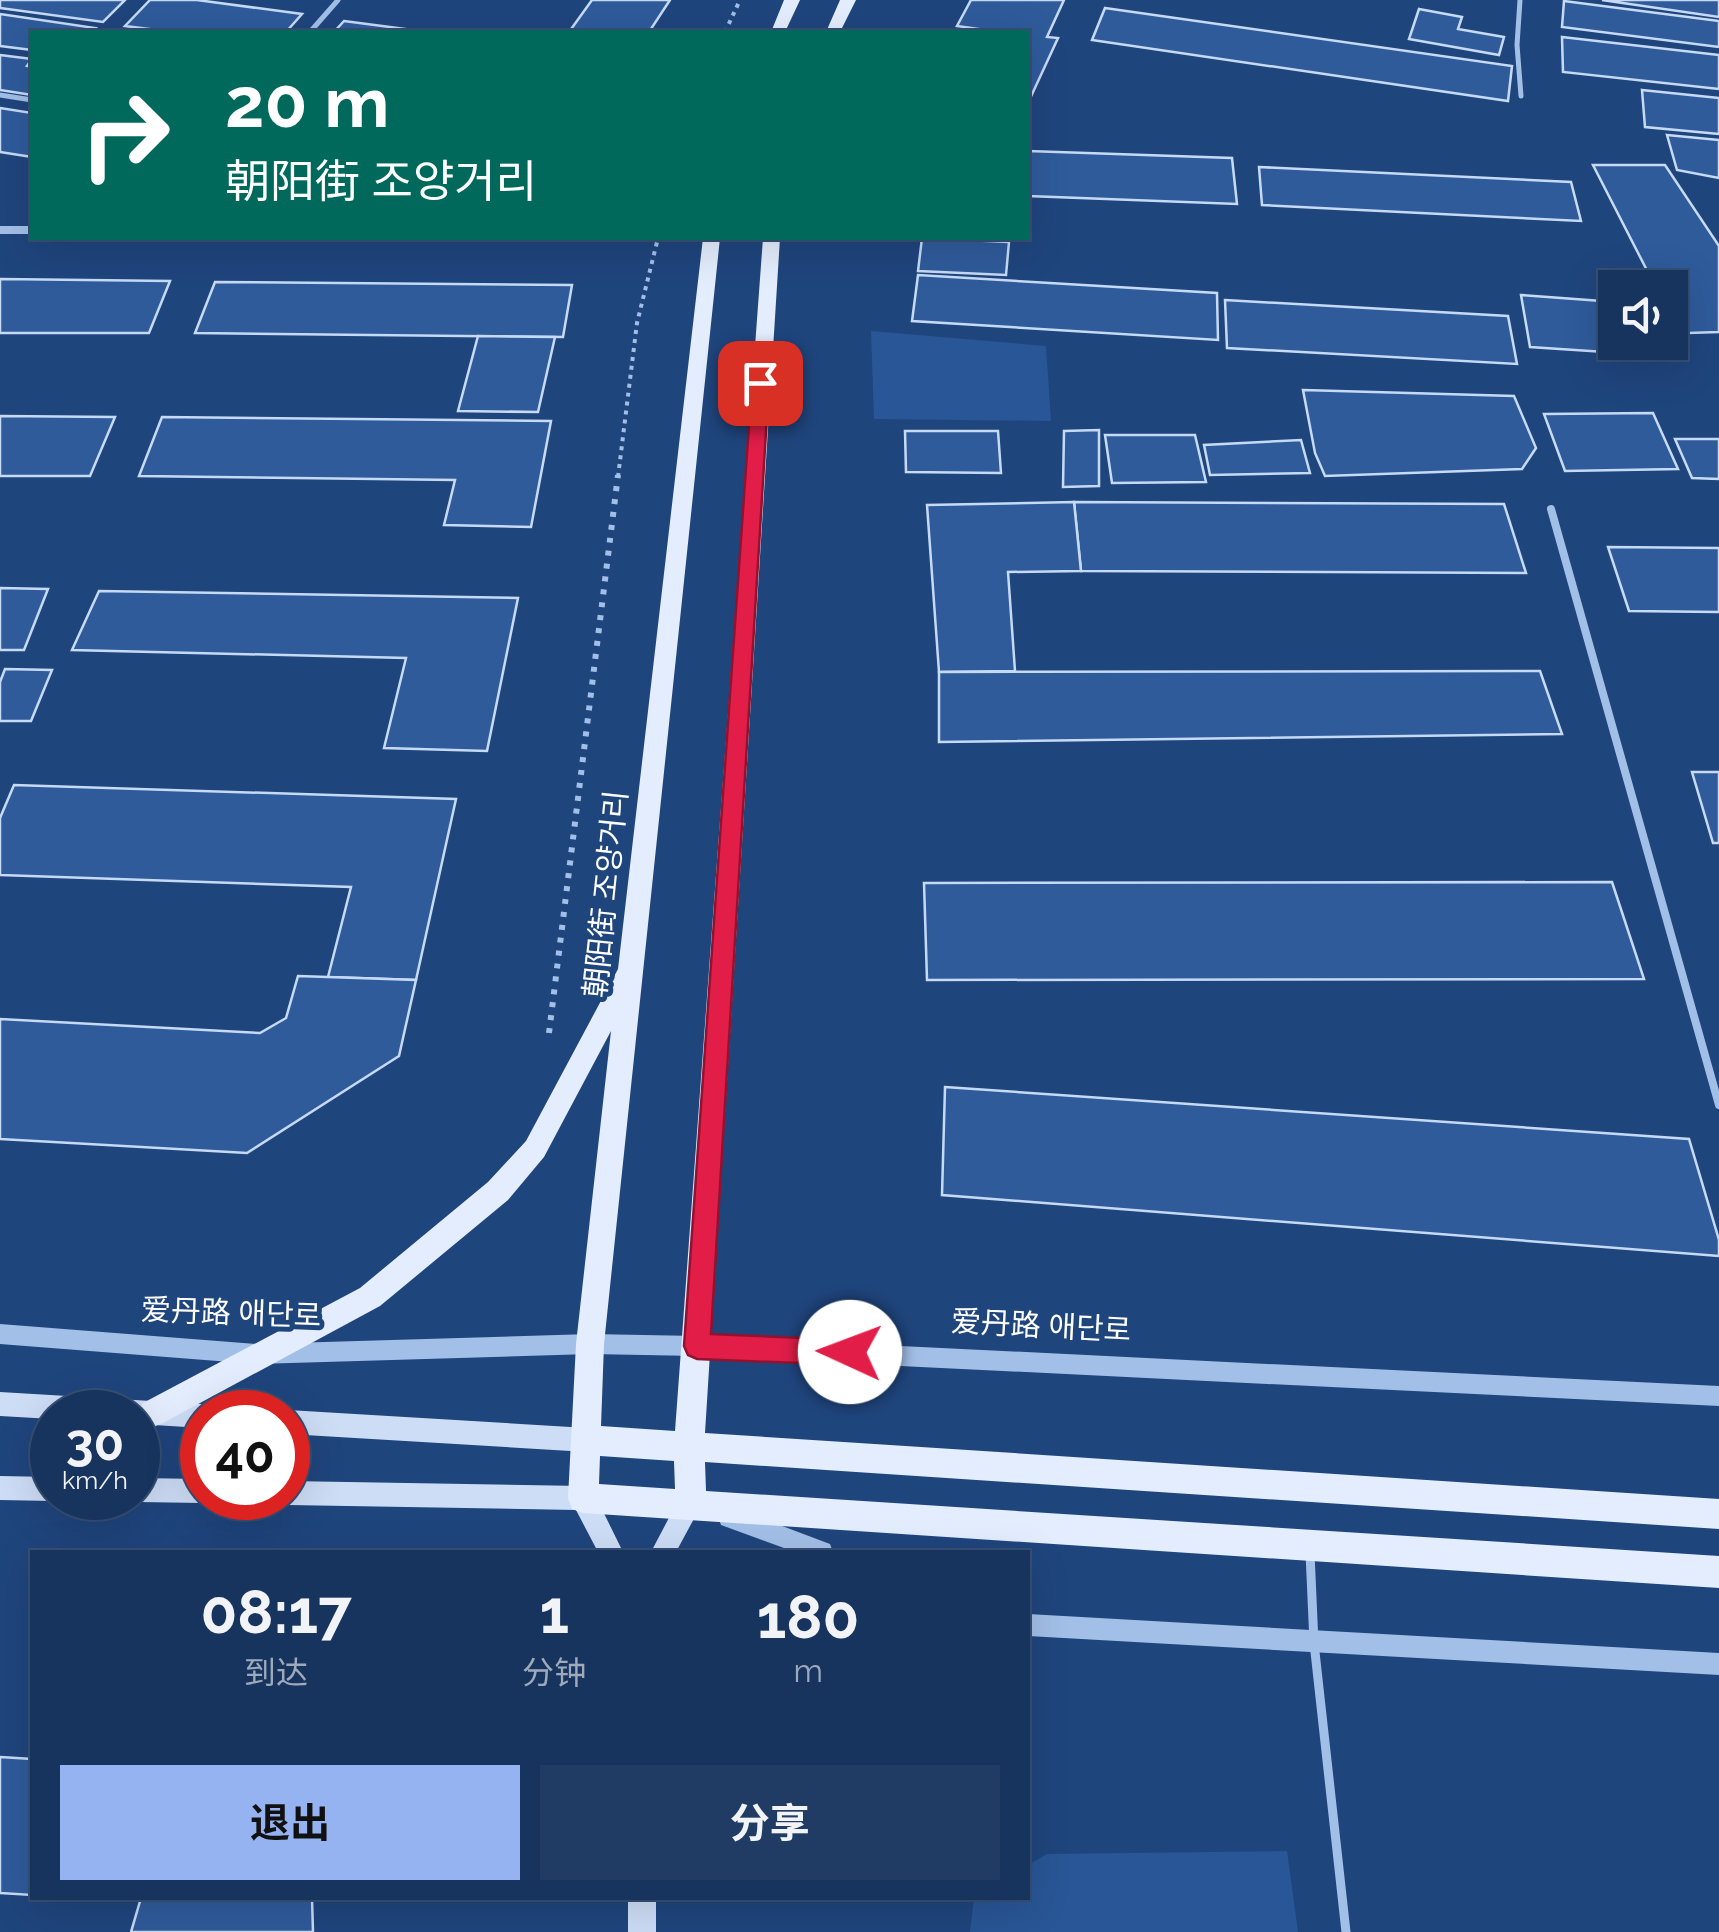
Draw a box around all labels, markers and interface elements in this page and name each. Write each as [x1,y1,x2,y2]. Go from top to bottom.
text: 20 m [225,61,389,143]
icon: right [60,70,190,200]
text: 朝阳街 조양거리 [225,155,537,208]
map controls [1598,270,1688,360]
button: sound [1598,270,1688,360]
pin [718,341,803,426]
icon: arrive [733,356,788,411]
street label: 朝阳街 조양거리 [577,789,634,999]
street label: 爱丹路 애단로 [140,1292,322,1333]
position arrow [798,1300,902,1404]
street label: 爱丹路 애단로 [950,1303,1132,1348]
speed limit sign: 40 [180,1390,310,1520]
text: 30 [66,1413,124,1472]
text: km/h [62,1465,128,1495]
text: 08:17 [201,1577,352,1647]
text: 1 [539,1577,569,1647]
text: 180 [757,1582,859,1652]
text: m [793,1652,823,1689]
text: 到达 [244,1654,308,1691]
text: 分钟 [522,1654,586,1691]
button: 退出 [60,1765,520,1880]
button: 分享 [540,1765,1000,1880]

